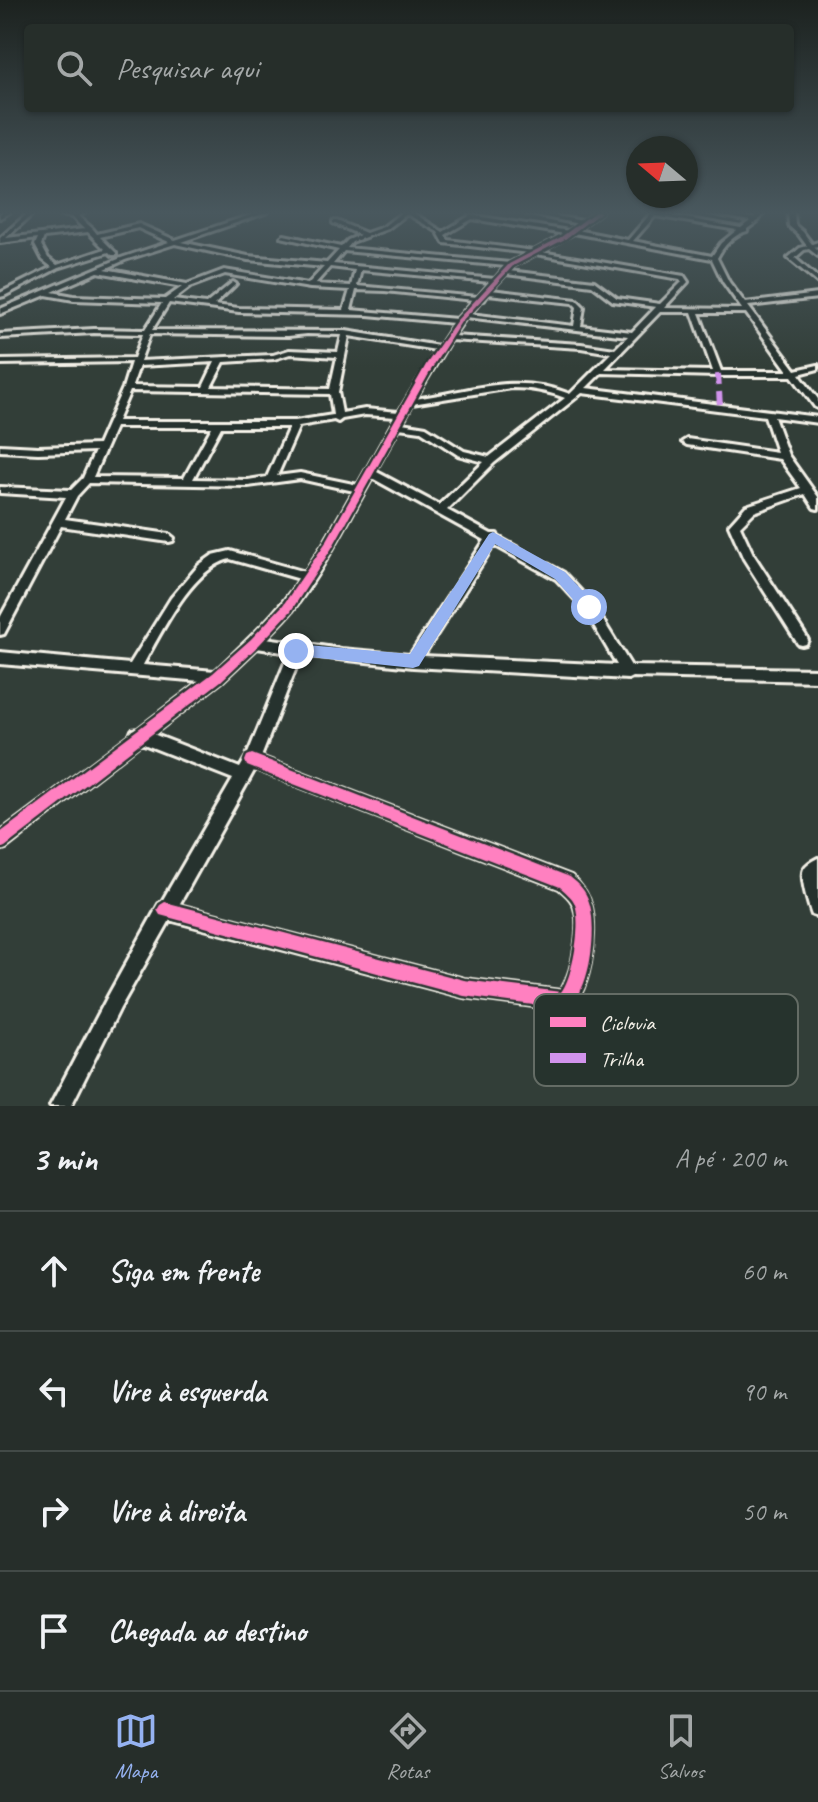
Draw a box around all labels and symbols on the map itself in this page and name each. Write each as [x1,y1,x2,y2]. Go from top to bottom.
north arrow [626,136,698,208]
route start [571,589,607,625]
route end [278,633,314,669]
legend [534,994,798,1086]
text: Ciclovia [600,1009,656,1037]
text: Trilha [600,1045,644,1073]

